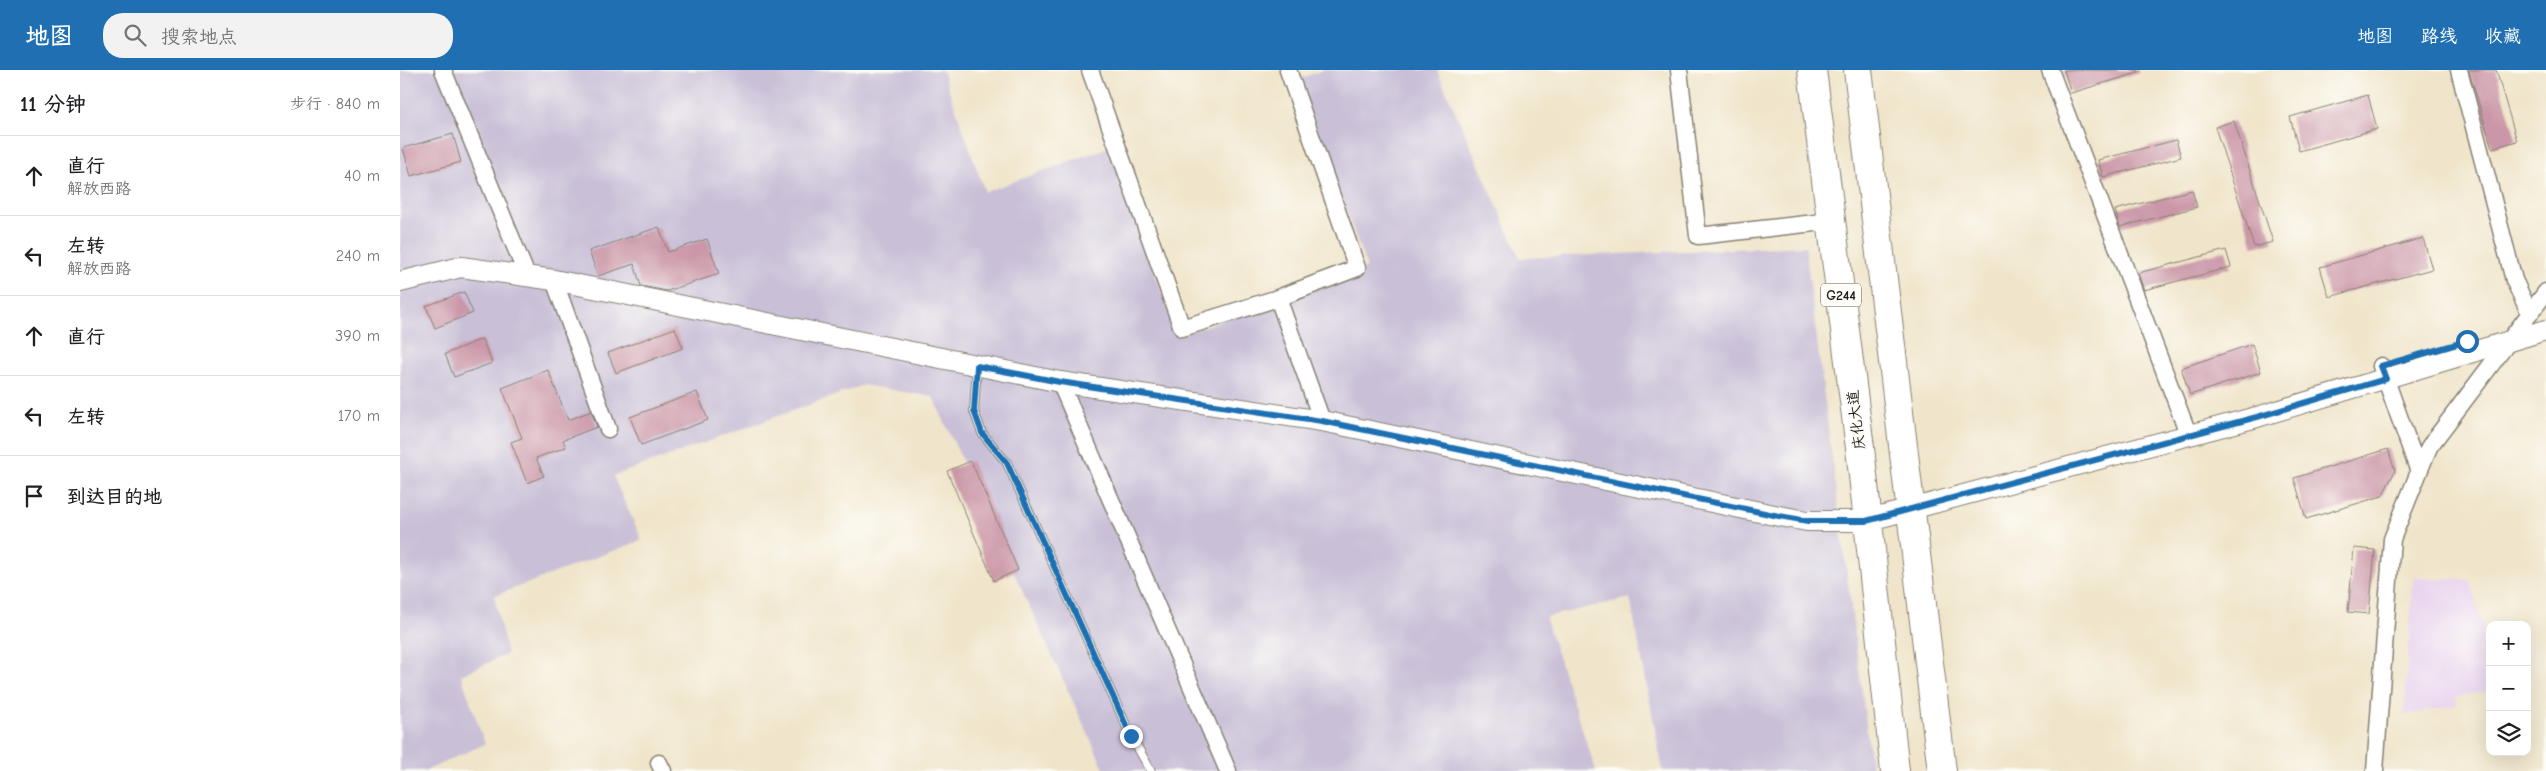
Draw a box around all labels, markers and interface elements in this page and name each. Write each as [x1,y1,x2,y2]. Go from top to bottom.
search box [103,13,453,58]
icon: search [121,21,149,49]
text: 地图 [25,22,73,50]
text: 搜索地点 [161,26,237,48]
text: 地图 [2357,26,2393,47]
text: 路线 [2421,26,2457,47]
text: 收藏 [2485,26,2521,47]
text: 11 分钟 [20,92,86,116]
text: 步行 · 840 m [290,95,380,113]
text: 直行 [67,155,105,177]
icon: ahead [20,162,48,190]
text: 40 m [344,167,380,185]
text: 解放西路 [67,180,131,198]
text: 左转 [67,235,105,257]
icon: left [20,242,48,270]
text: 240 m [336,247,380,265]
text: 解放西路 [67,260,131,278]
road number: G244 [1821,284,1861,306]
icon: ahead [20,322,48,350]
text: 直行 [67,326,105,348]
text: 390 m [335,327,380,345]
route start [2456,330,2479,353]
street label: 庆化大道 [1843,389,1869,451]
icon: left [20,402,48,430]
text: 左转 [67,406,105,428]
text: 170 m [338,407,380,425]
icon: arrive [20,482,48,510]
text: 到达目的地 [67,486,162,508]
map controls [2486,621,2531,756]
button: + [2486,621,2531,666]
button: − [2486,666,2531,711]
button: layers [2486,711,2531,756]
route end [1120,725,1143,748]

